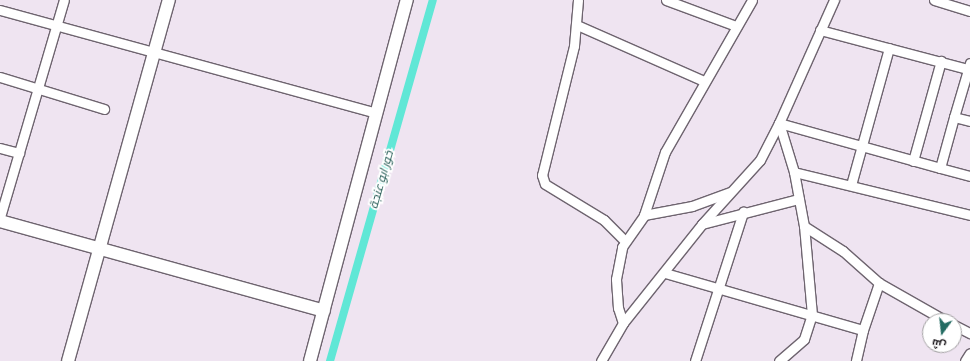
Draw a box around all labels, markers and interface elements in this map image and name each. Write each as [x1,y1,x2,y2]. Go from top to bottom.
water label: خور ابو عنجة [367,149,397,211]
north arrow [922,313,962,353]
text: ش [930,335,948,353]

